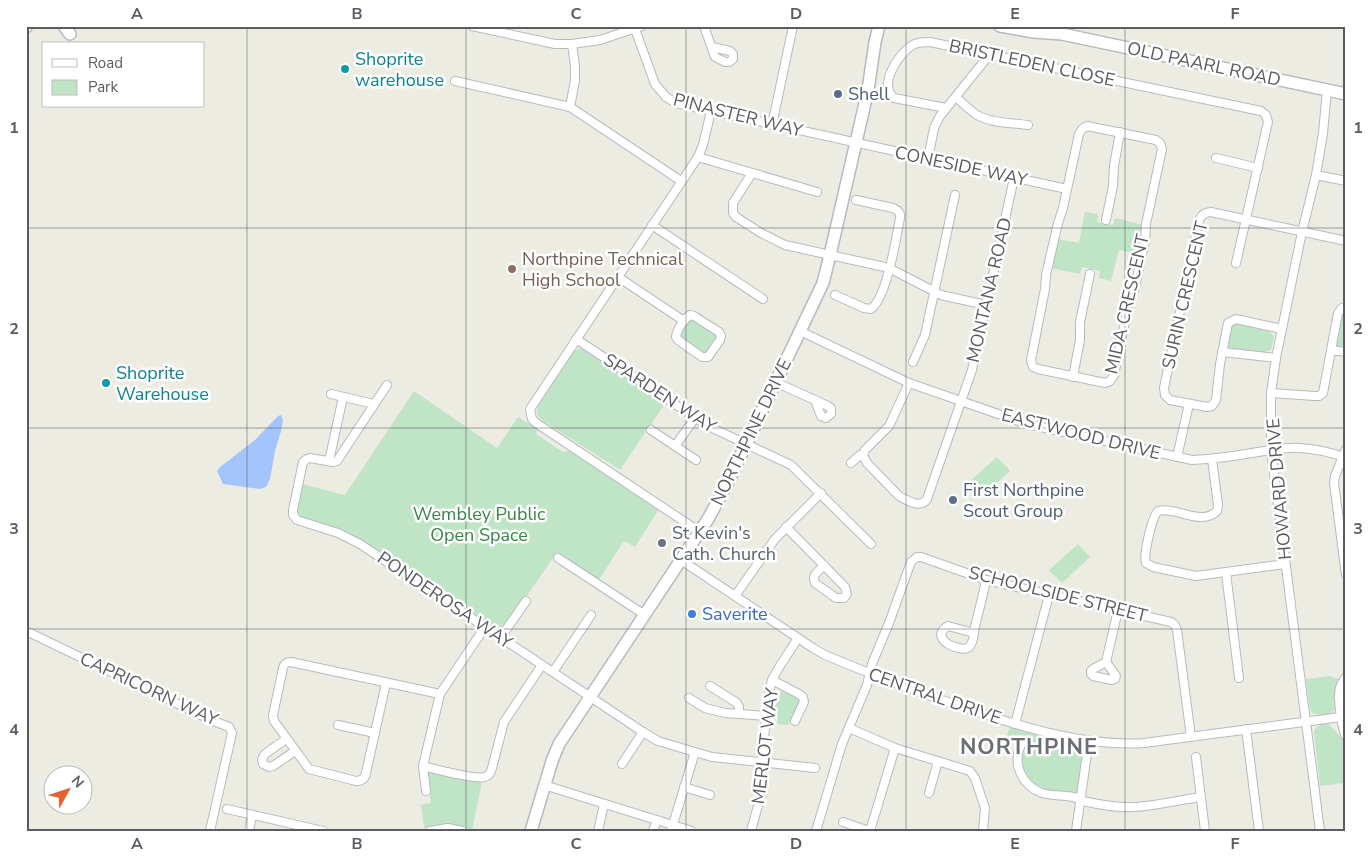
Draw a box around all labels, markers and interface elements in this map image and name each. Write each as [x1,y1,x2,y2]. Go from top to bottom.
text: A [131,3,143,25]
text: B [351,3,363,25]
text: C [571,3,582,25]
text: D [790,3,802,25]
text: E [1010,3,1020,25]
text: F [1231,3,1240,25]
street label: BRISTLEDEN CLOSE [947,34,1117,92]
street label: OLD PAARL ROAD [1125,36,1283,92]
legend [42,42,205,108]
place label: Shoprite warehouse [355,47,444,92]
text: Road [88,53,123,73]
marker: Shoprite warehouse [339,63,351,75]
text: Park [88,77,118,97]
place label: Shell [848,82,890,106]
street label: PINASTER WAY [671,87,806,143]
marker: Shell [832,88,844,100]
text: 1 [9,117,19,139]
text: 1 [1353,117,1363,139]
street label: CONESIDE WAY [893,140,1030,192]
street label: MONTANA ROAD [961,215,1017,365]
street label: SURIN CRESCENT [1156,219,1214,371]
street label: MIDA CRESCENT [1099,231,1155,376]
place label: Northpine Technical High School [522,247,684,292]
marker: Northpine Technical High School [506,263,518,275]
text: 2 [9,318,19,340]
text: 2 [1353,318,1363,340]
street label: SPARDEN WAY [599,348,721,439]
street label: NORTHPINE DRIVE [705,355,797,509]
place label: Shoprite Warehouse [116,361,209,406]
marker: Shoprite Warehouse [100,377,112,389]
street label: EASTWOOD DRIVE [999,403,1163,465]
street label: HOWARD DRIVE [1261,417,1297,561]
place label: First Northpine Scout Group [963,478,1084,523]
marker: First Northpine Scout Group [947,494,959,506]
park label: Wembley Public Open Space [413,502,545,547]
text: 3 [9,518,19,540]
text: 3 [1353,518,1363,540]
place label: St Kevin's Cath. Church [672,521,776,566]
marker: St Kevin's Cath. Church [656,537,668,549]
street label: PONDEROSA WAY [373,546,518,654]
street label: SCHOOLSIDE STREET [966,560,1150,628]
place label: Saverite [702,602,768,626]
marker: Saverite [686,608,698,620]
street label: CAPRICORN WAY [76,646,222,732]
street label: CENTRAL DRIVE [865,662,1005,730]
street label: MERLOT WAY [746,686,784,806]
text: 4 [9,719,19,741]
text: 4 [1353,719,1363,741]
district label: NORTHPINE [960,732,1098,762]
north arrow [42,764,92,814]
text: N [67,772,88,792]
text: A [131,833,143,855]
text: B [351,833,363,855]
text: C [571,833,582,855]
text: D [790,833,802,855]
text: E [1010,833,1020,855]
text: F [1231,833,1240,855]

